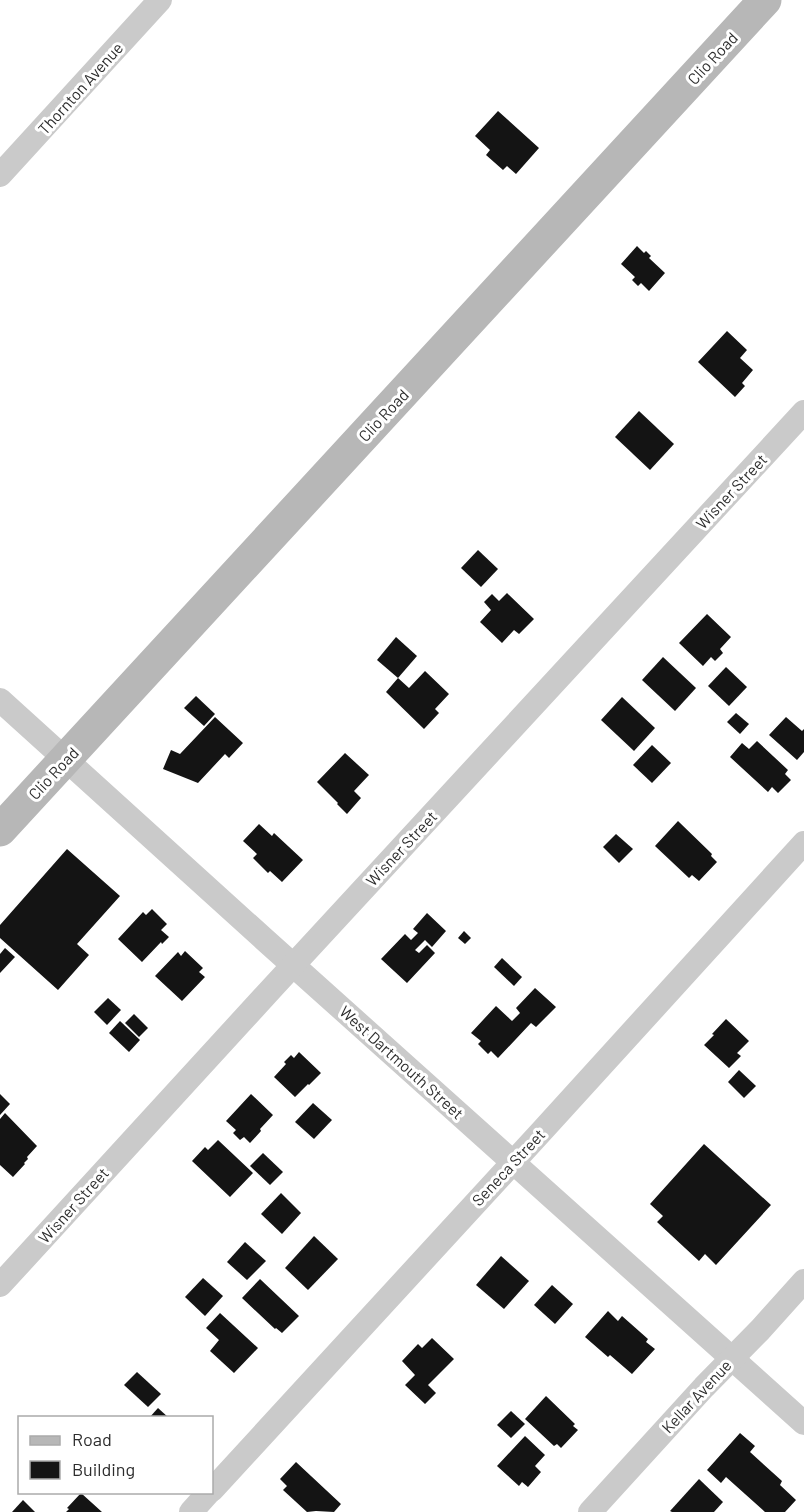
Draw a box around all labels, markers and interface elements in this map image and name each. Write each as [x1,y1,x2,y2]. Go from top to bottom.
street label: Clio Road [683,28,741,88]
street label: Thornton Avenue [34,38,126,138]
street label: Clio Road [354,385,412,445]
street label: Wisner Street [691,450,771,532]
street label: Clio Road [24,743,82,803]
street label: Wisner Street [361,807,441,889]
street label: West Dartmouth Street [336,1001,468,1123]
street label: Seneca Street [468,1125,548,1209]
street label: Wisner Street [34,1163,112,1247]
street label: Kellar Avenue [657,1355,735,1437]
legend [18,1416,213,1494]
text: Road [72,1428,112,1450]
text: Building [72,1458,135,1480]

